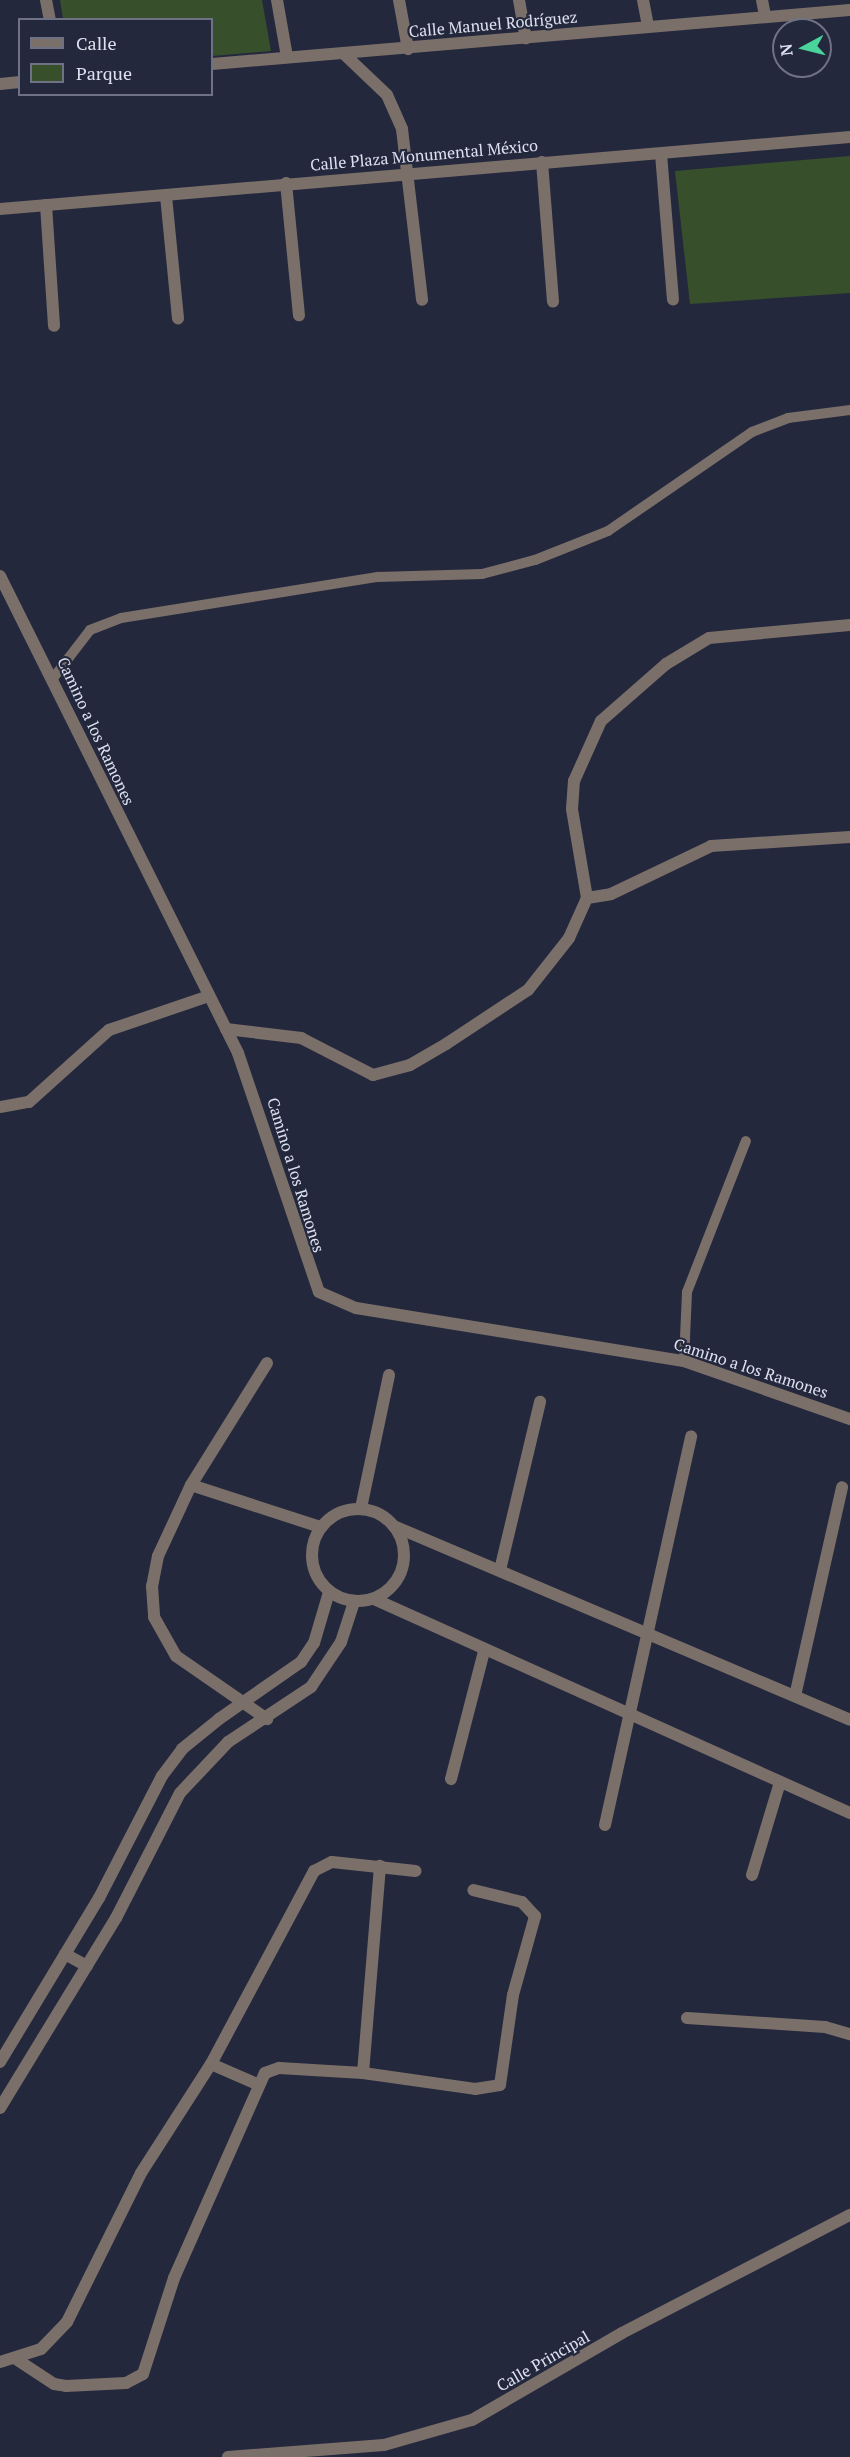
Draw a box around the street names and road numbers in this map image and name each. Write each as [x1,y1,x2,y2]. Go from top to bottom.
street label: Calle Manuel Rodríguez [408,7,578,41]
street label: Calle Plaza Monumental México [309,135,539,175]
street label: Camino a los Ramones [53,654,139,808]
street label: Camino a los Ramones [263,1095,329,1255]
street label: Camino a los Ramones [671,1334,831,1402]
street label: Calle Principal [493,2327,593,2395]

